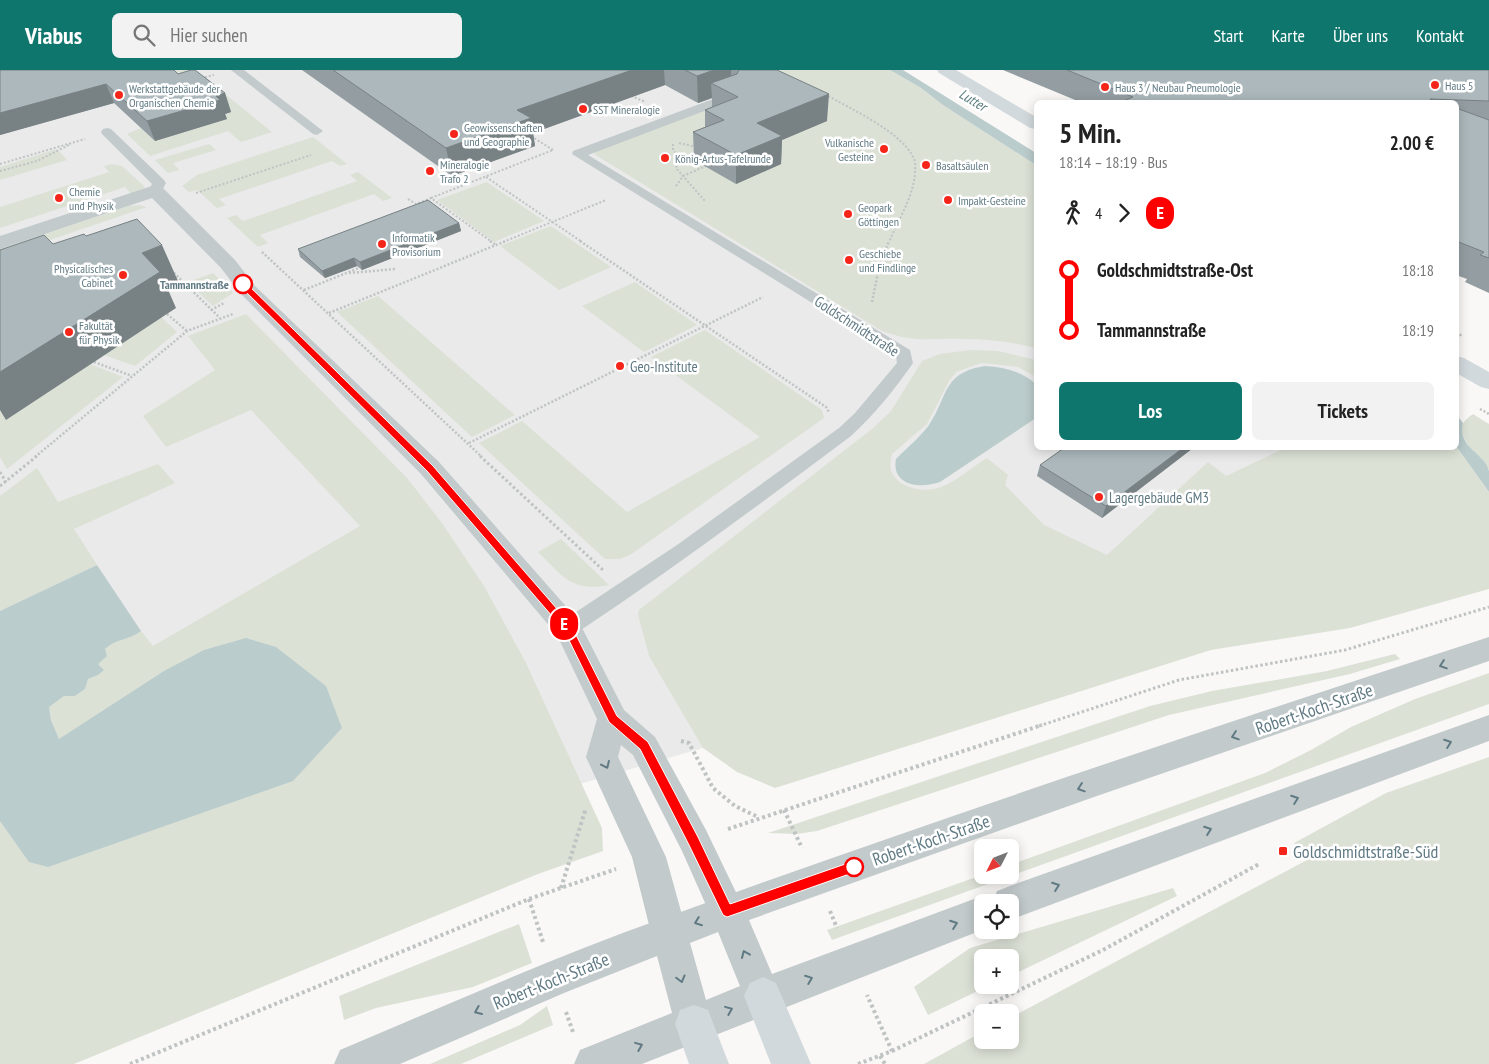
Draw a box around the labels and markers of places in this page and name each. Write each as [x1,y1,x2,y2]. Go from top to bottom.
place label: Haus 5 [1445,78,1473,93]
marker: Haus 5 [1429,79,1441,91]
place label: Haus 3 / Neubau Pneumologie [1115,80,1241,95]
place label: Werkstattgebäude der Organischen Chemie [129,81,220,110]
marker: Haus 3 / Neubau Pneumologie [1099,81,1111,93]
marker: Werkstattgebäude der Organischen Chemie [113,89,125,101]
place label: SST Mineralogie [593,102,660,117]
marker: SST Mineralogie [577,103,589,115]
place label: Geowissenschaften und Geographie [464,120,543,149]
marker: Geowissenschaften und Geographie [448,128,460,140]
place label: Vulkanische Gesteine [824,135,874,164]
marker: Vulkanische Gesteine [878,143,890,155]
place label: König-Artus-Tafelrunde [675,151,771,166]
marker: König-Artus-Tafelrunde [659,152,671,164]
place label: Mineralogie Trafo 2 [440,157,489,186]
place label: Basaltsäulen [936,158,989,173]
marker: Basaltsäulen [920,159,932,171]
marker: Mineralogie Trafo 2 [424,165,436,177]
place label: Chemie und Physik [69,184,114,213]
marker: Chemie und Physik [53,192,65,204]
place label: Impakt-Gesteine [958,193,1026,208]
marker: Impakt-Gesteine [942,194,954,206]
place label: Geopark Göttingen [858,200,899,229]
marker: Geopark Göttingen [842,208,854,220]
place label: Informatik Provisorium [392,230,441,259]
marker: Informatik Provisorium [376,238,388,250]
place label: Geschiebe und Findlinge [859,246,916,275]
marker: Geschiebe und Findlinge [843,254,855,266]
place label: Physicalisches Cabinet [54,261,114,290]
marker: Physicalisches Cabinet [117,269,129,281]
marker: Tammannstraße [233,274,253,294]
place label: Tammannstraße [160,277,229,292]
place label: Fakultät für Physik [79,318,120,347]
marker: Fakultät für Physik [63,326,75,338]
place label: Geo-Institute [630,357,698,376]
marker: Geo-Institute [614,360,626,372]
place label: Lagergebäude GM3 [1109,488,1209,507]
marker: Lagergebäude GM3 [1093,491,1105,503]
place label: Goldschmidtstraße-Süd [1293,840,1438,863]
marker: Goldschmidtstraße-Süd [1277,845,1289,857]
unlabelled marker [844,857,864,877]

